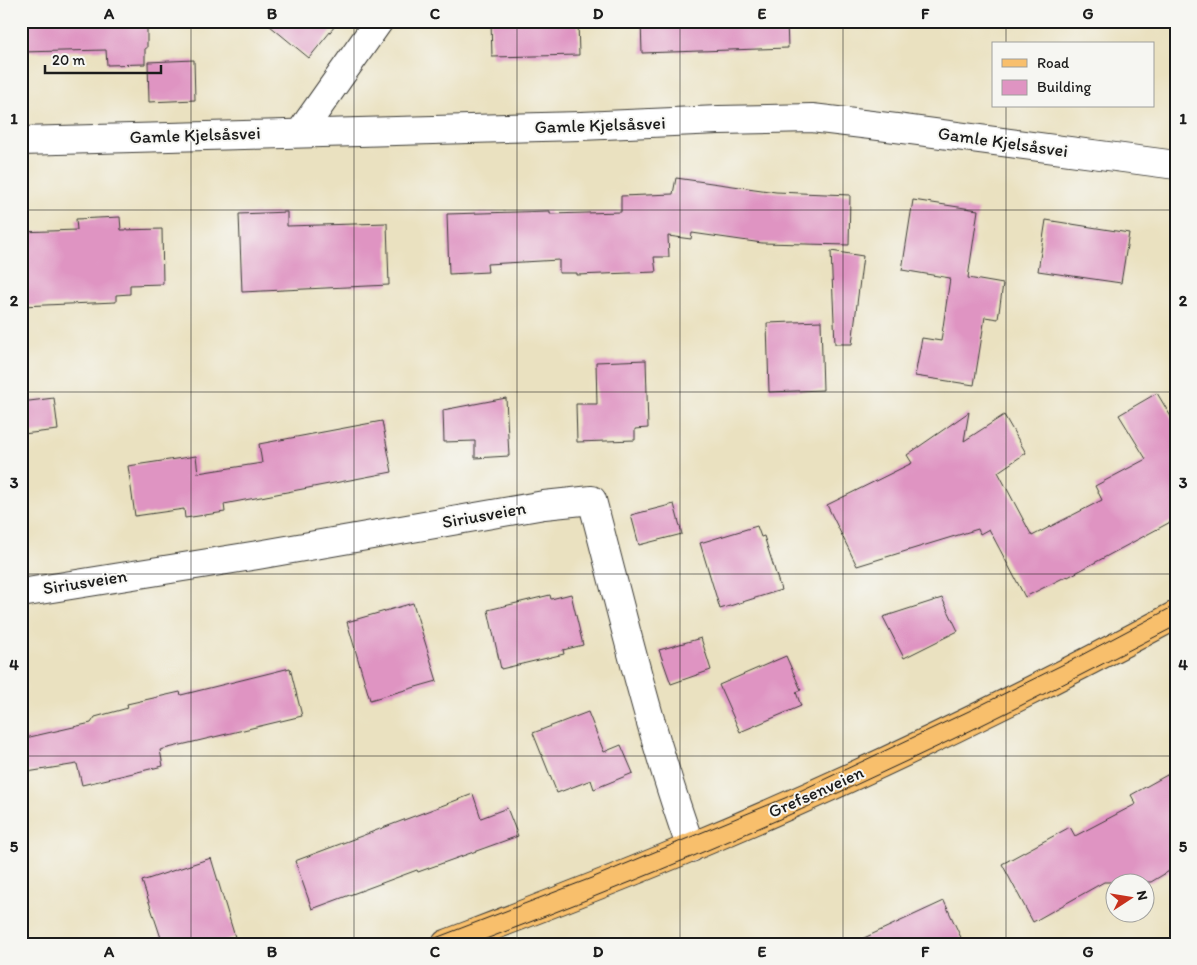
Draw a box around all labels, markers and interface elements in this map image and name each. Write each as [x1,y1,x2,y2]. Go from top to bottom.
text: A [103,4,115,23]
text: B [267,4,278,23]
text: C [430,4,441,23]
text: D [593,4,604,23]
text: E [758,4,767,23]
text: F [921,4,930,23]
text: G [1082,4,1094,23]
scale bar [45,42,161,74]
legend [992,42,1154,108]
text: 20 m [52,51,86,69]
text: Road [1037,54,1070,72]
text: Building [1037,78,1091,96]
text: 1 [10,109,18,128]
text: 1 [1179,109,1187,128]
street label: Gamle Kjelsåsvei [534,112,666,138]
street label: Gamle Kjelsåsvei [129,122,261,148]
street label: Gamle Kjelsåsvei [937,122,1069,162]
text: 2 [10,291,19,310]
text: 2 [1179,291,1188,310]
text: 3 [10,473,19,492]
text: 3 [1179,473,1188,492]
street label: Siriusveien [440,497,528,533]
street label: Siriusveien [41,564,129,600]
text: 4 [9,655,19,674]
text: 4 [1178,655,1188,674]
street label: Grefsenveien [765,761,867,823]
text: 5 [10,837,19,856]
text: 5 [1179,837,1188,856]
north arrow [1104,872,1154,922]
text: N [1133,889,1152,902]
text: A [103,942,115,961]
text: B [267,942,278,961]
text: C [430,942,441,961]
text: D [593,942,604,961]
text: E [758,942,767,961]
text: F [921,942,930,961]
text: G [1082,942,1094,961]

